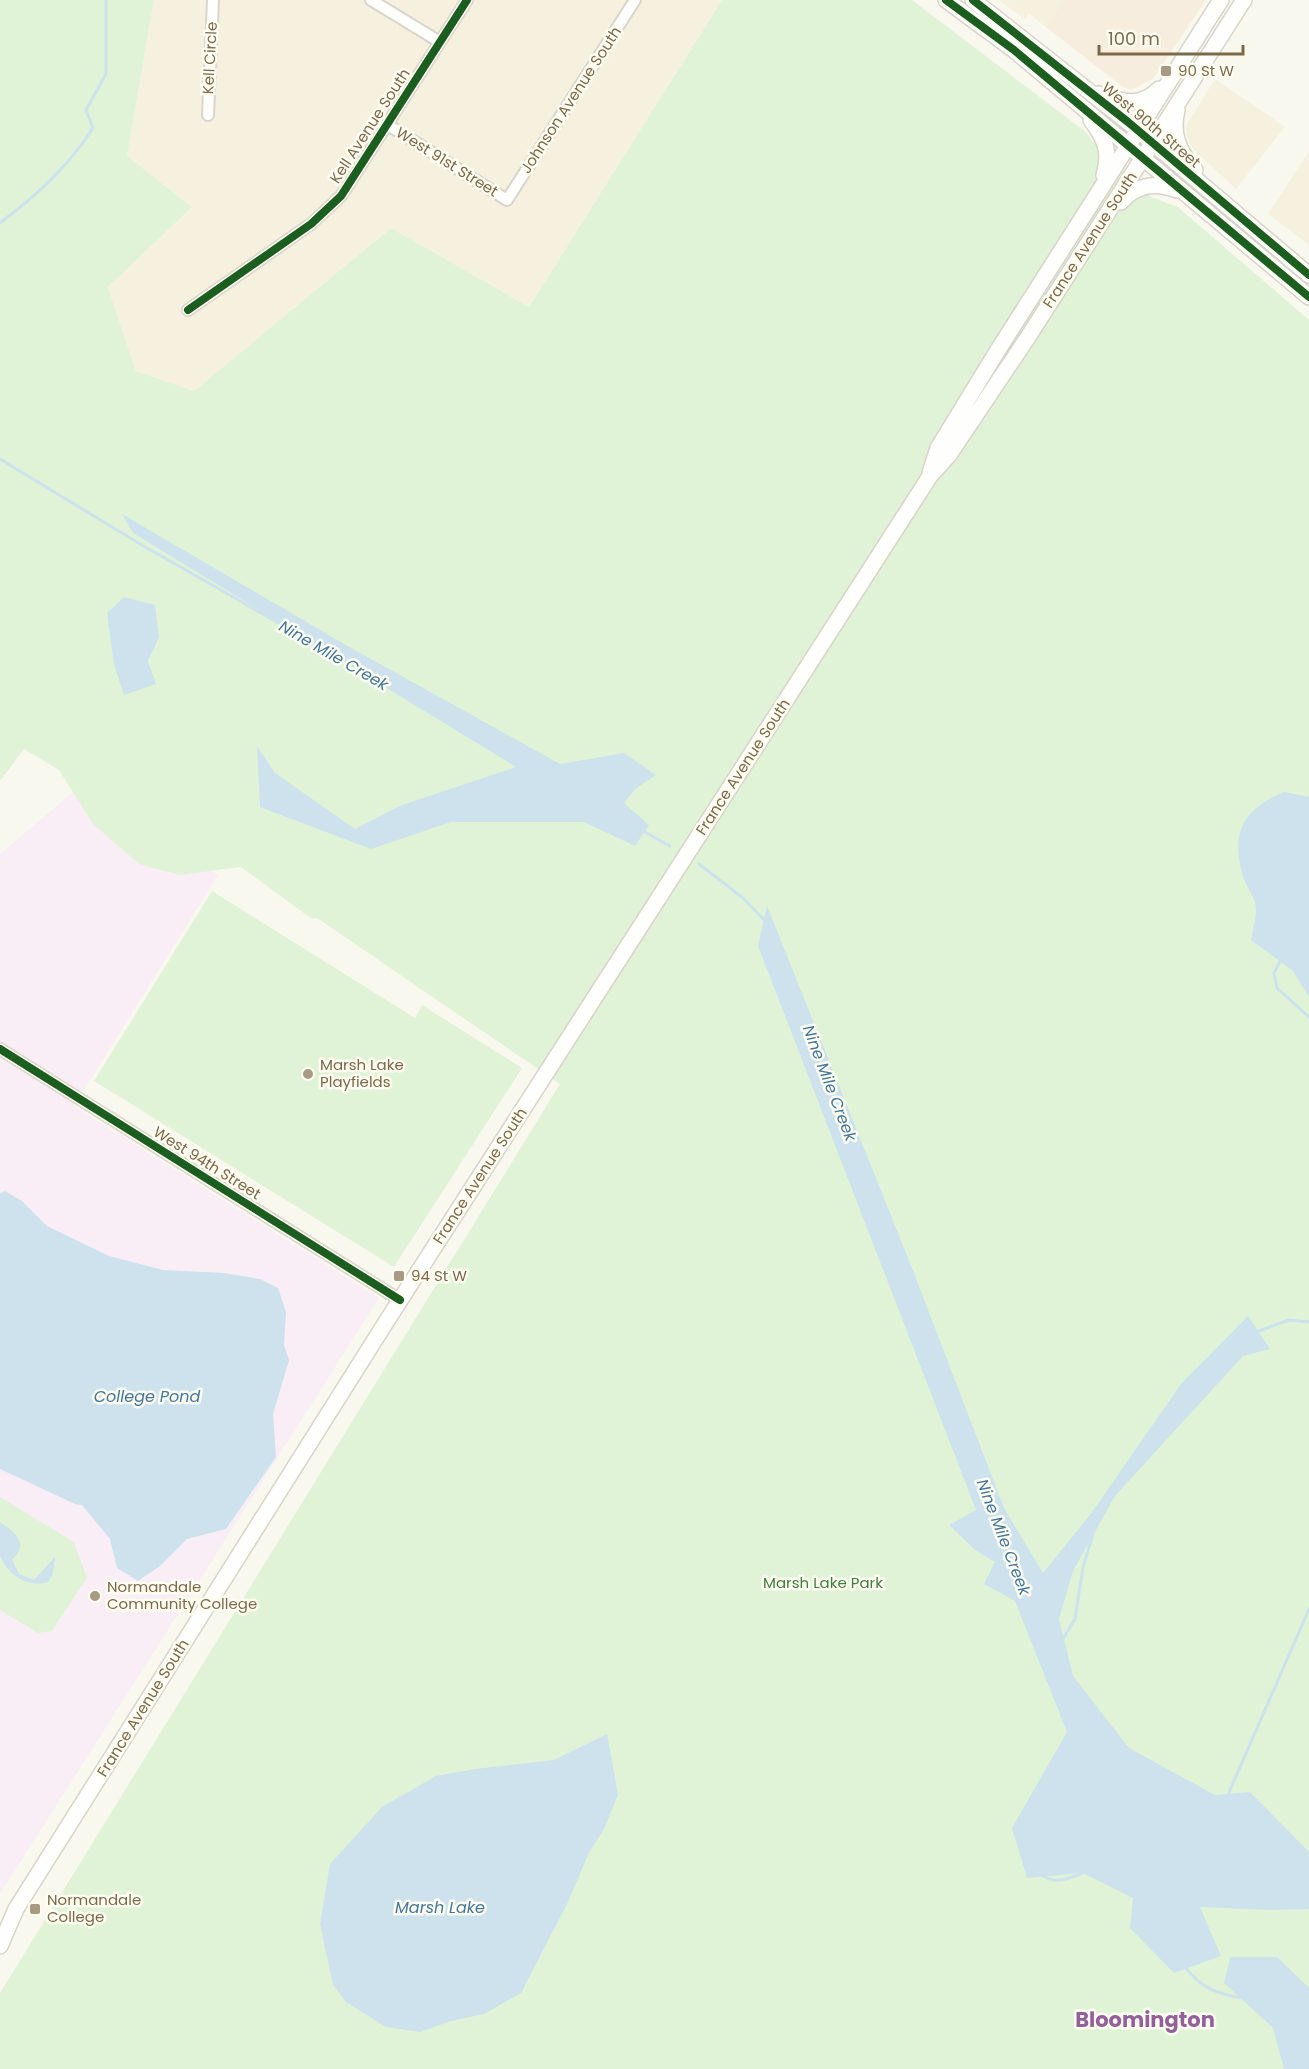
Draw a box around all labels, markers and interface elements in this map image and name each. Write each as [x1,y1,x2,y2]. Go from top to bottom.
scale bar [1099,18,1243,56]
street label: Kell Circle [197,21,222,95]
street label: Johnson Avenue South [515,22,626,177]
text: 100 m [1108,26,1160,51]
place label: 90 St W [1178,60,1234,81]
street label: Kell Avenue South [325,64,415,187]
marker: 90 St W [1159,64,1173,78]
street label: West 90th Street [1097,77,1205,172]
street label: West 91st Street [392,122,502,201]
street label: France Avenue South [1038,167,1142,312]
water label: Nine Mile Creek [275,615,393,696]
street label: France Avenue South [691,694,795,839]
water label: Nine Mile Creek [797,1022,863,1145]
place label: Marsh Lake Playfields [320,1054,404,1092]
marker: Marsh Lake Playfields [301,1067,315,1081]
street label: France Avenue South [428,1103,532,1248]
street label: West 94th Street [149,1121,265,1204]
place label: 94 St W [411,1265,467,1286]
marker: 94 St W [392,1269,406,1283]
water label: College Pond [94,1385,200,1408]
water label: Nine Mile Creek [971,1476,1037,1599]
park label: Marsh Lake Park [763,1572,883,1593]
place label: Normandale Community College [107,1576,257,1614]
marker: Normandale Community College [88,1589,102,1603]
street label: France Avenue South [92,1635,194,1781]
place label: Normandale College [47,1889,141,1927]
water label: Marsh Lake [395,1896,485,1919]
marker: Normandale College [28,1902,42,1916]
district label: Bloomington [1075,2005,1215,2034]

